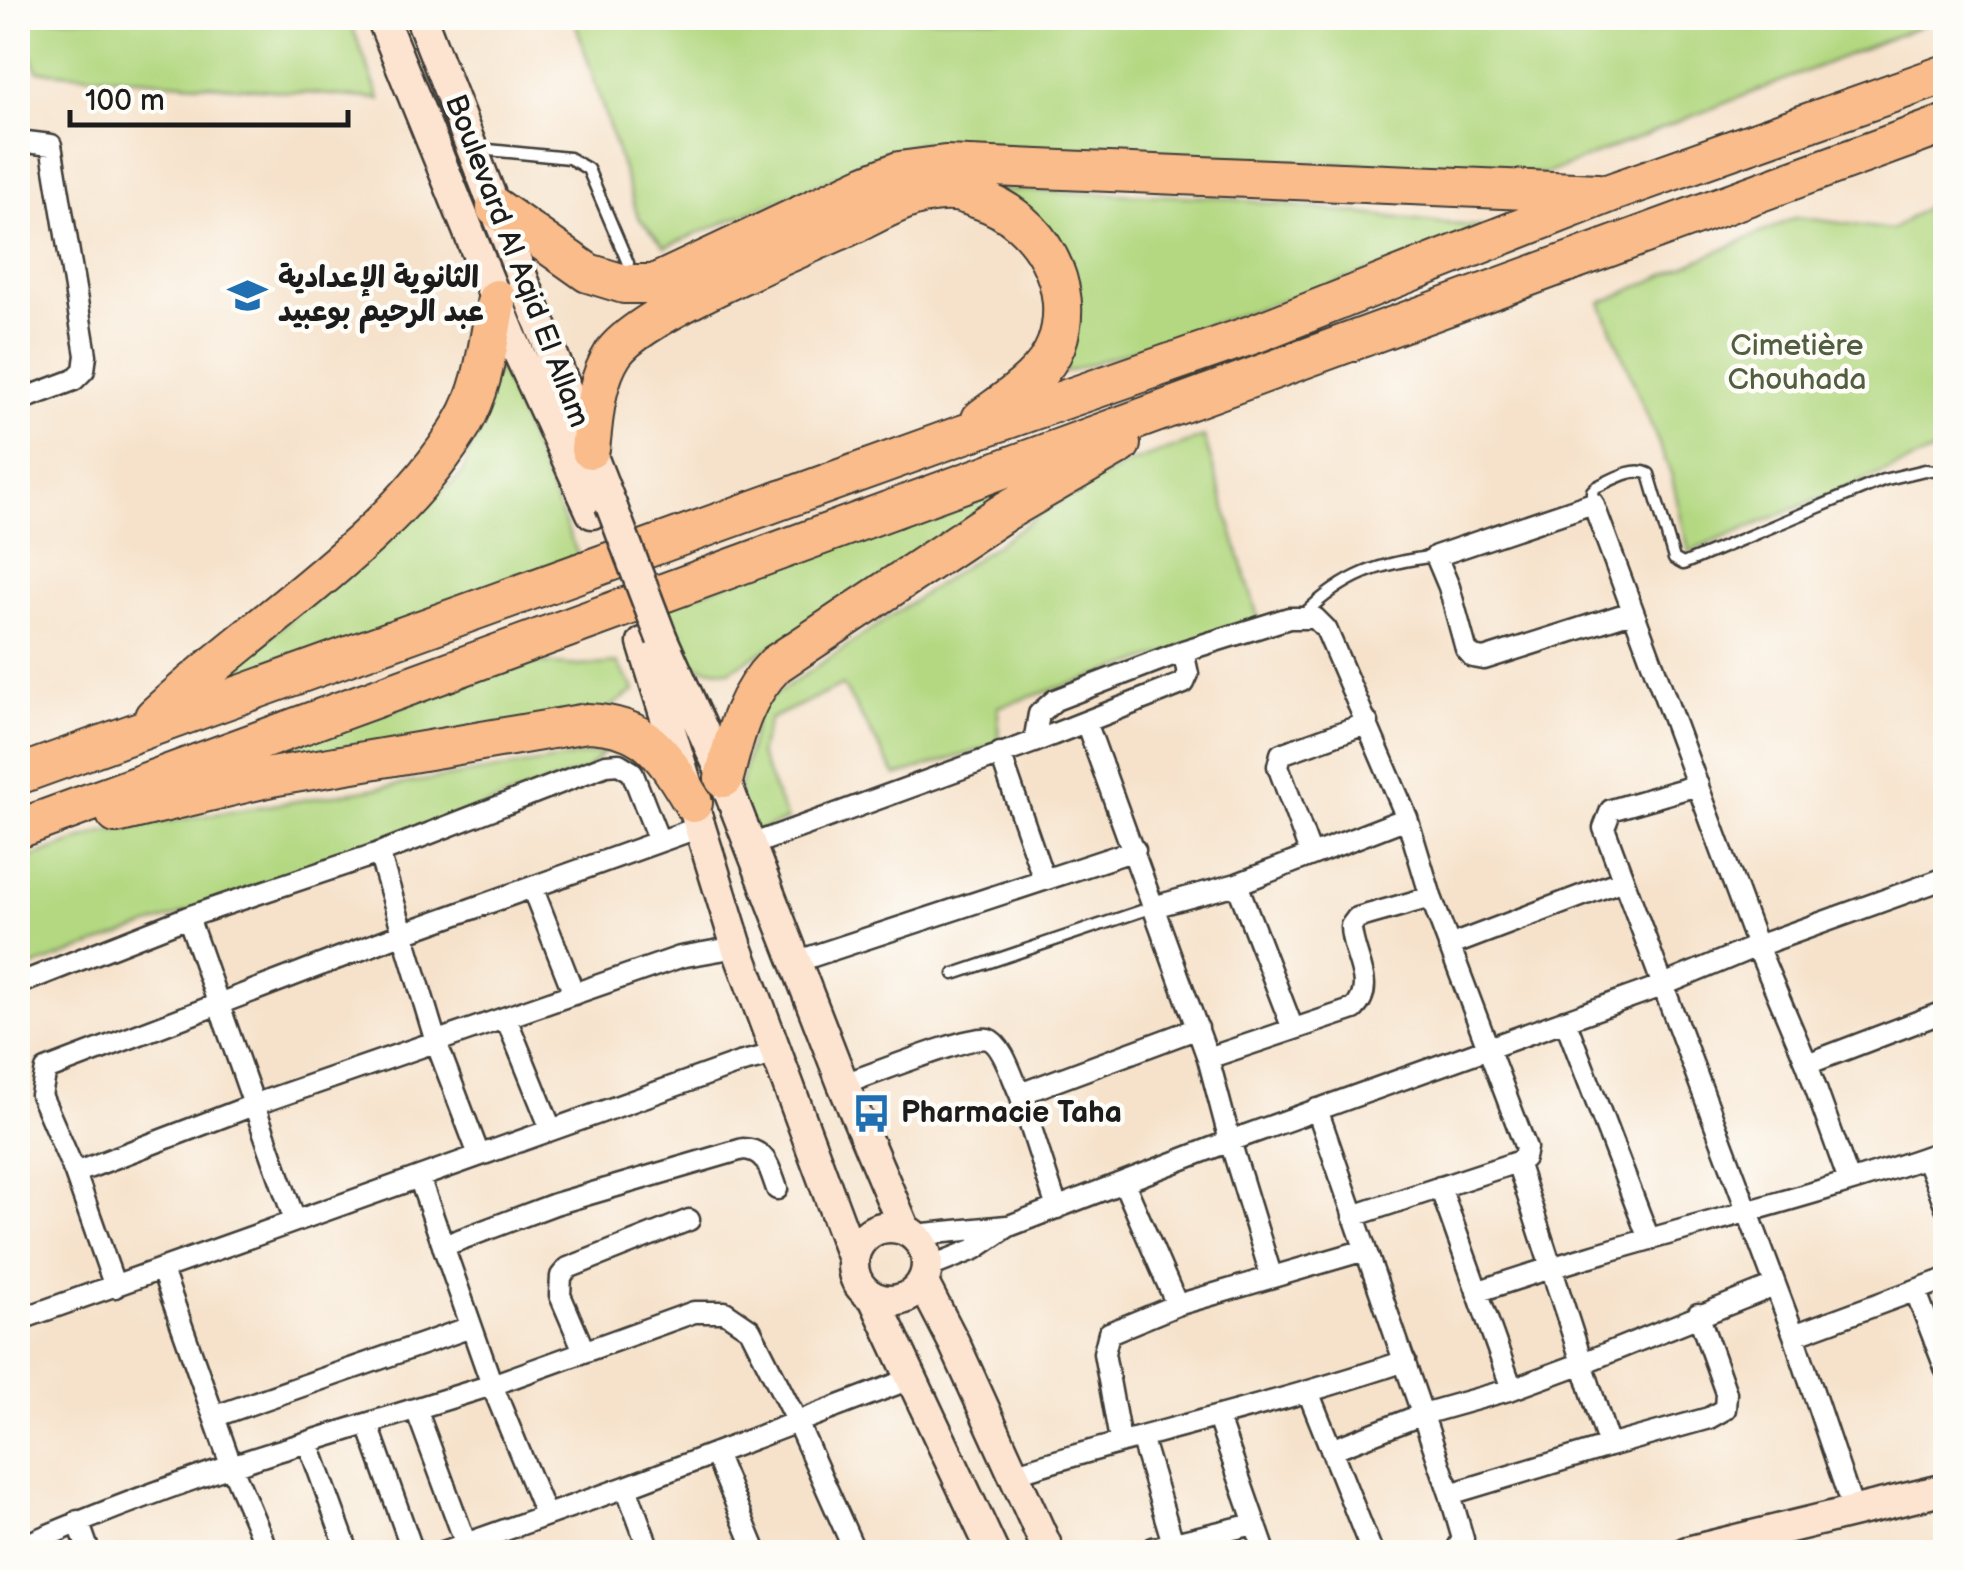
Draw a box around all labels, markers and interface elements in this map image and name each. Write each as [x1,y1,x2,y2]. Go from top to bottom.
scale bar [70,65,348,127]
text: 100 m [85,83,165,119]
street label: Boulevard Al Aqid El Allam [437,90,597,432]
place label: الثانوية الإعدادية عبد الرحيم بوعبيد [278,260,484,334]
school or university icon: الثانوية الإعدادية عبد الرحيم بوعبيد [227,274,269,316]
park label: Cimetière Chouhada [1727,328,1867,398]
bus stop icon: Pharmacie Taha [850,1092,892,1134]
place label: Pharmacie Taha [901,1095,1122,1131]

